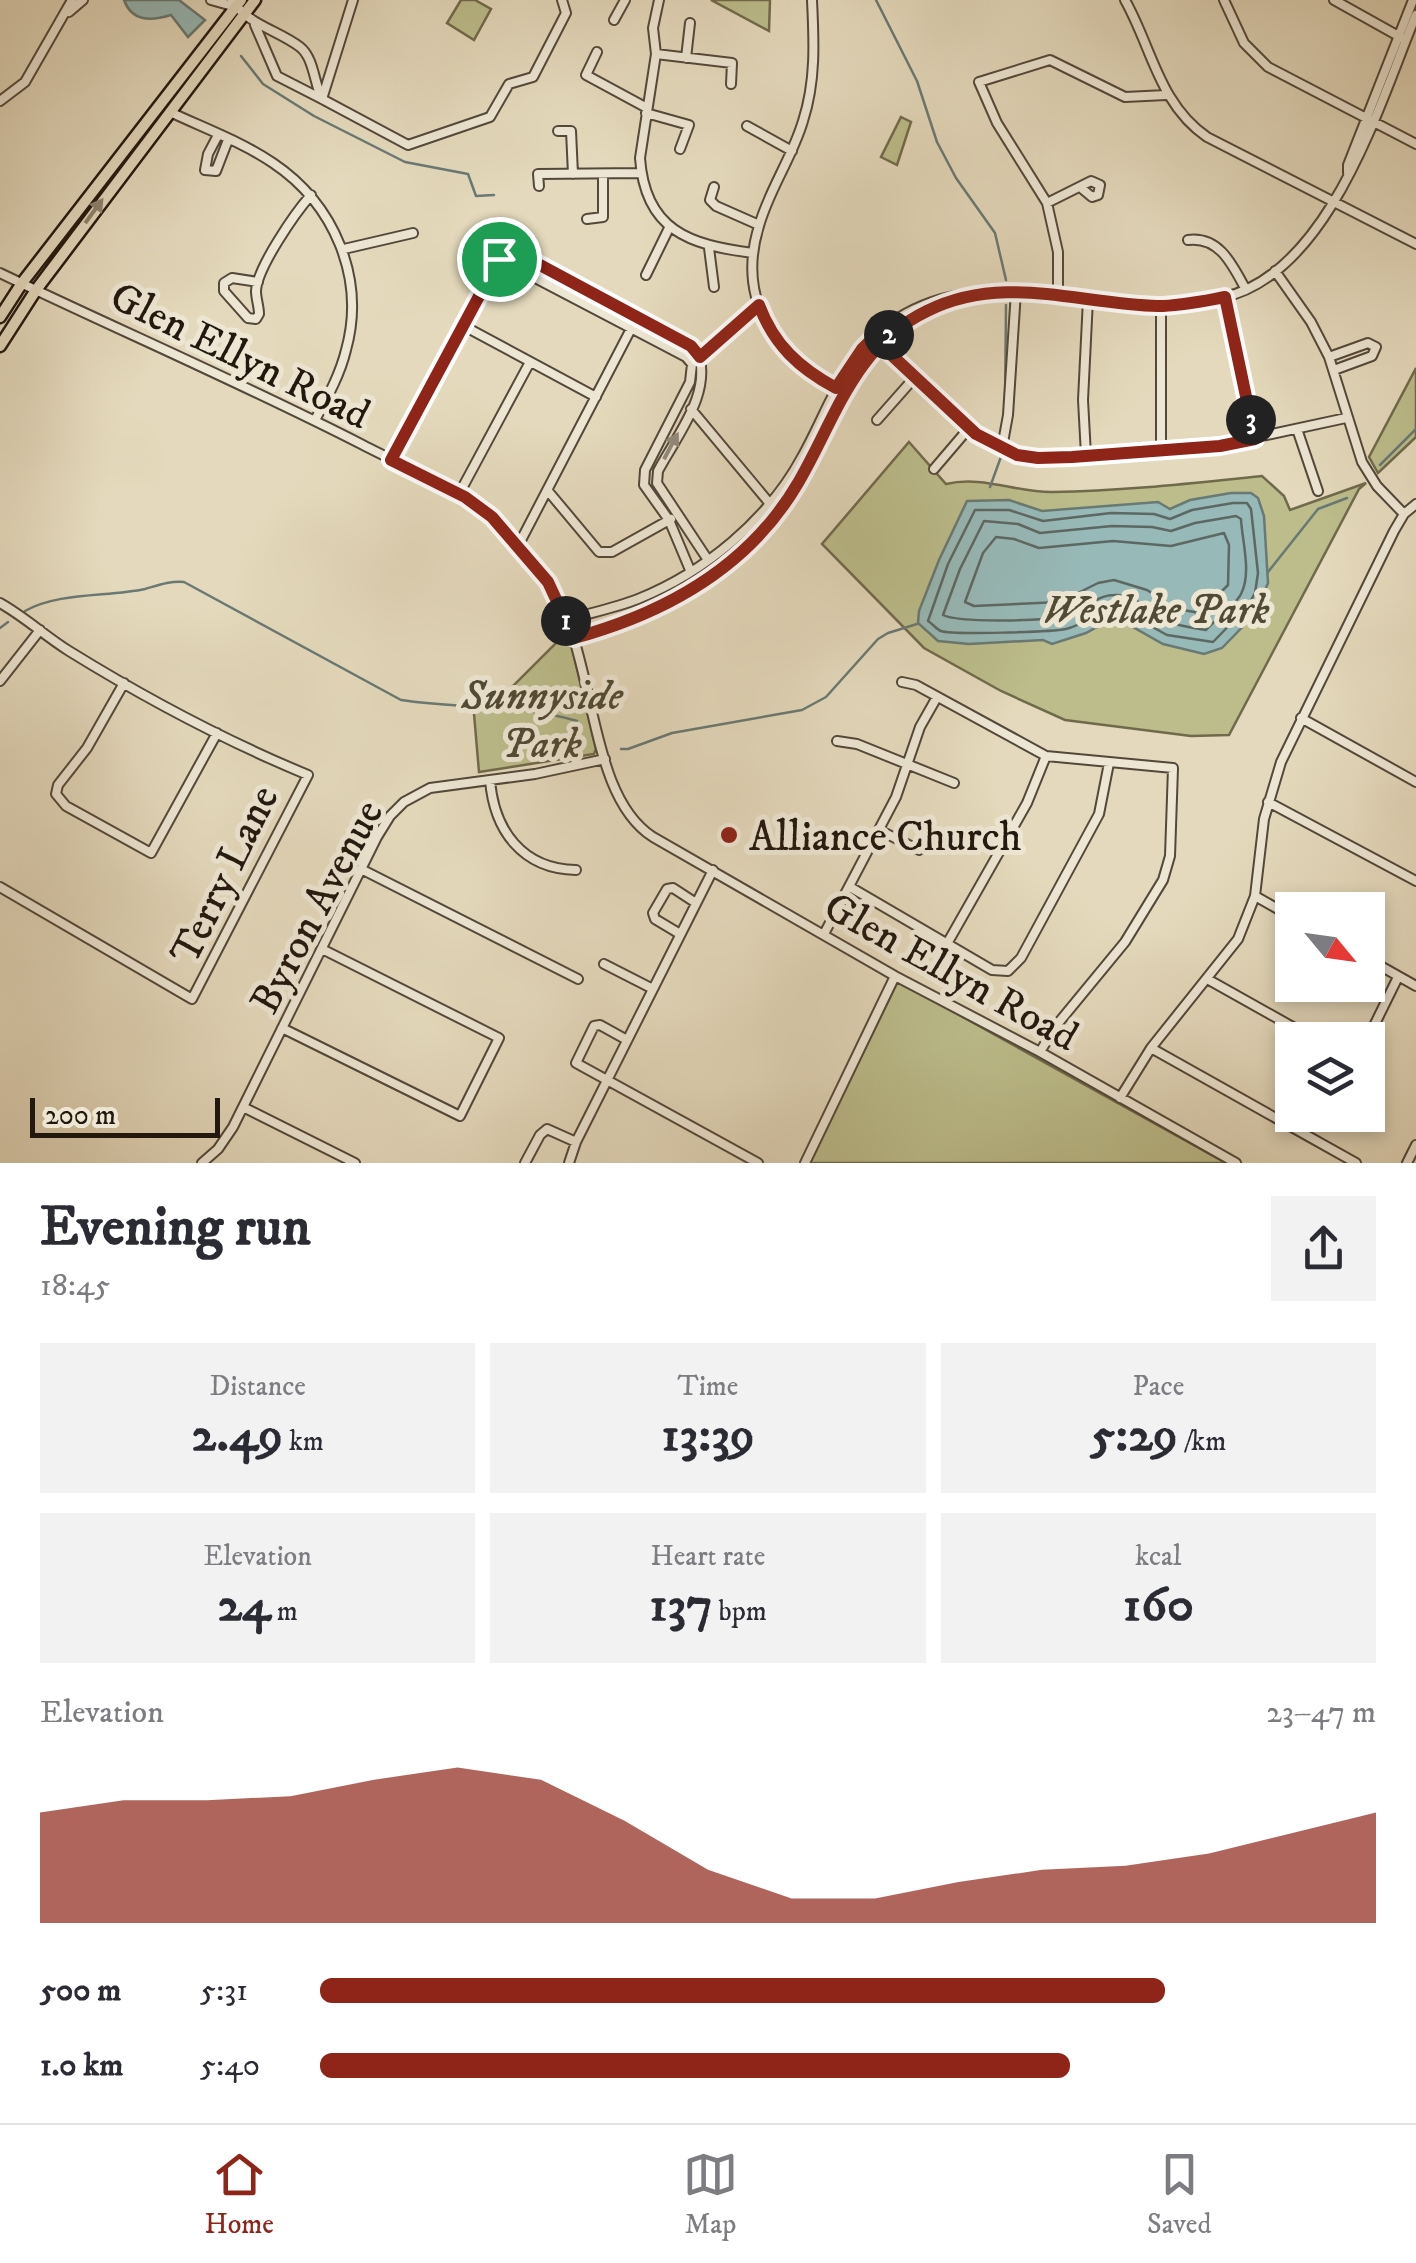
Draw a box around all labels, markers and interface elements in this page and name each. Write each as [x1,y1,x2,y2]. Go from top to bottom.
one-way arrow [84,198,103,224]
pin [457,217,542,302]
icon: arrive [472,232,527,287]
street label: Glen Ellyn Road [101,271,378,442]
pin: 2 [864,310,914,360]
text: 2 [882,317,896,352]
pin: 3 [1226,395,1276,445]
text: 3 [1246,402,1256,437]
one-way arrow [663,431,680,460]
park label: Westlake Park [1042,585,1270,637]
pin: 1 [541,596,591,646]
text: 1 [561,603,571,638]
park label: Sunnyside Park [460,671,624,771]
street label: Terry Lane [160,777,291,973]
street label: Byron Avenue [240,792,396,1023]
place label: Alliance Church [749,812,1022,864]
marker: Alliance Church [718,824,740,846]
street label: Glen Ellyn Road [814,881,1087,1064]
north arrow [1275,892,1385,1002]
map controls [1275,892,1385,1132]
button: layers [1275,1022,1385,1132]
scale bar [30,1093,220,1138]
text: 200 m [45,1098,116,1133]
text: Evening run [40,1194,311,1263]
button: share [1271,1196,1376,1301]
text: 18:45 [40,1266,110,1306]
text: Distance [209,1369,306,1404]
text: Time [678,1369,738,1404]
text: Pace [1132,1369,1184,1404]
text: 2.49 [192,1404,283,1467]
text: 13:39 [661,1404,755,1467]
text: 5:29 [1090,1404,1178,1467]
text: km [283,1424,324,1459]
text: /km [1178,1424,1226,1459]
text: Elevation [203,1539,312,1574]
text: Heart rate [651,1539,765,1574]
text: kcal [1135,1539,1181,1574]
text: 24 [217,1574,271,1637]
text: 137 [649,1574,713,1637]
text: 160 [1123,1574,1194,1637]
text: m [271,1594,298,1629]
text: bpm [713,1594,767,1629]
text: Elevation [40,1693,164,1733]
text: 23–47 m [1266,1693,1376,1733]
text: 500 m [40,1971,121,2011]
text: 5:31 [200,1971,248,2011]
text: 1.0 km [40,2046,123,2086]
text: 5:40 [200,2046,260,2086]
tab: Home [205,2147,274,2242]
tab: Map [683,2147,738,2242]
tab: Saved [1147,2147,1211,2242]

